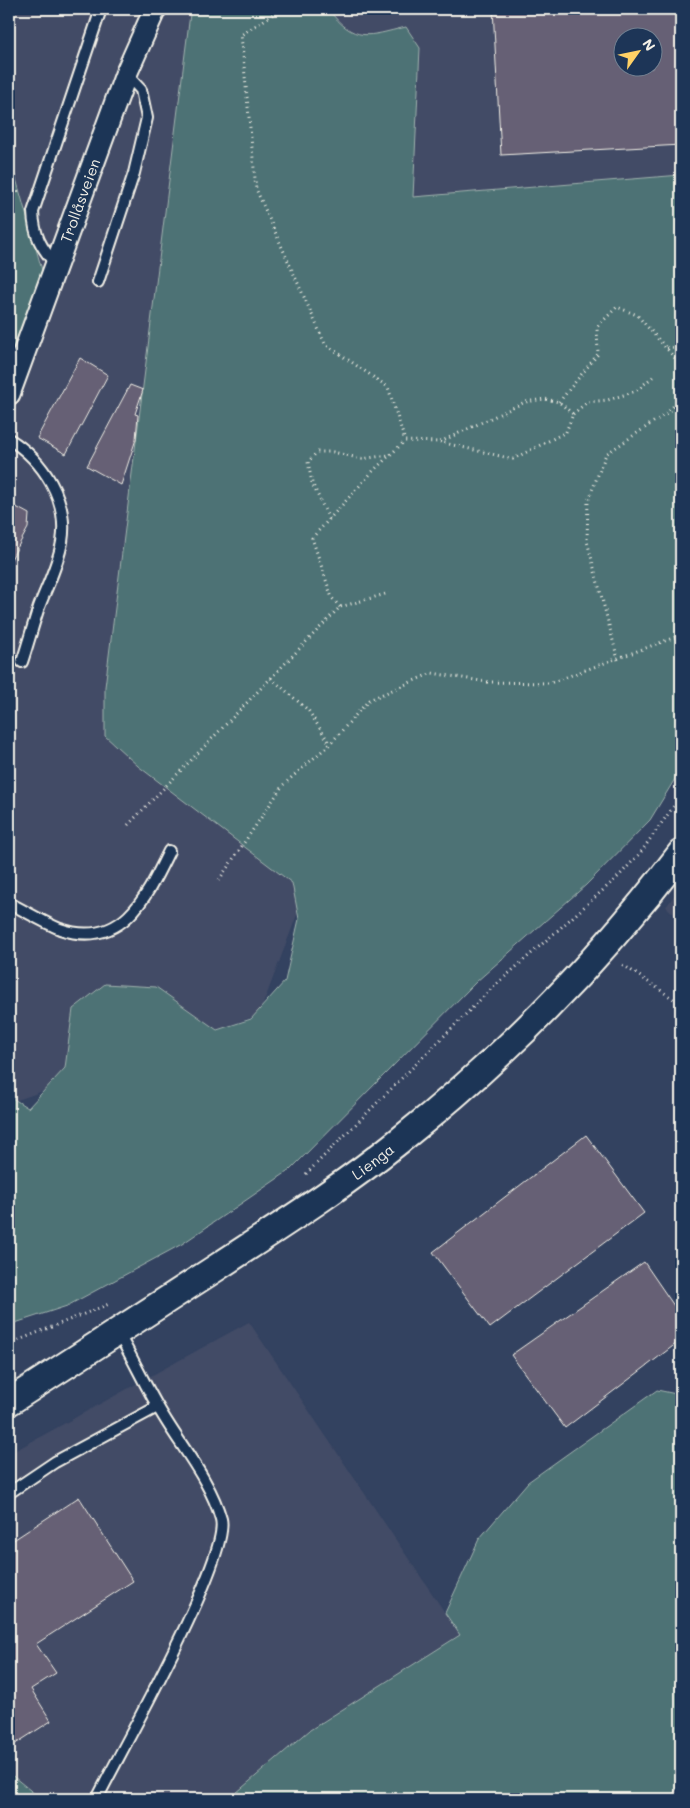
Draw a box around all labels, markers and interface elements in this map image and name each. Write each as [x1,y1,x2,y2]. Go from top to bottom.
north arrow [612,28,662,78]
text: N [638,35,660,54]
street label: Trollåsveien [55,156,104,245]
street label: Lienga [347,1139,398,1184]

